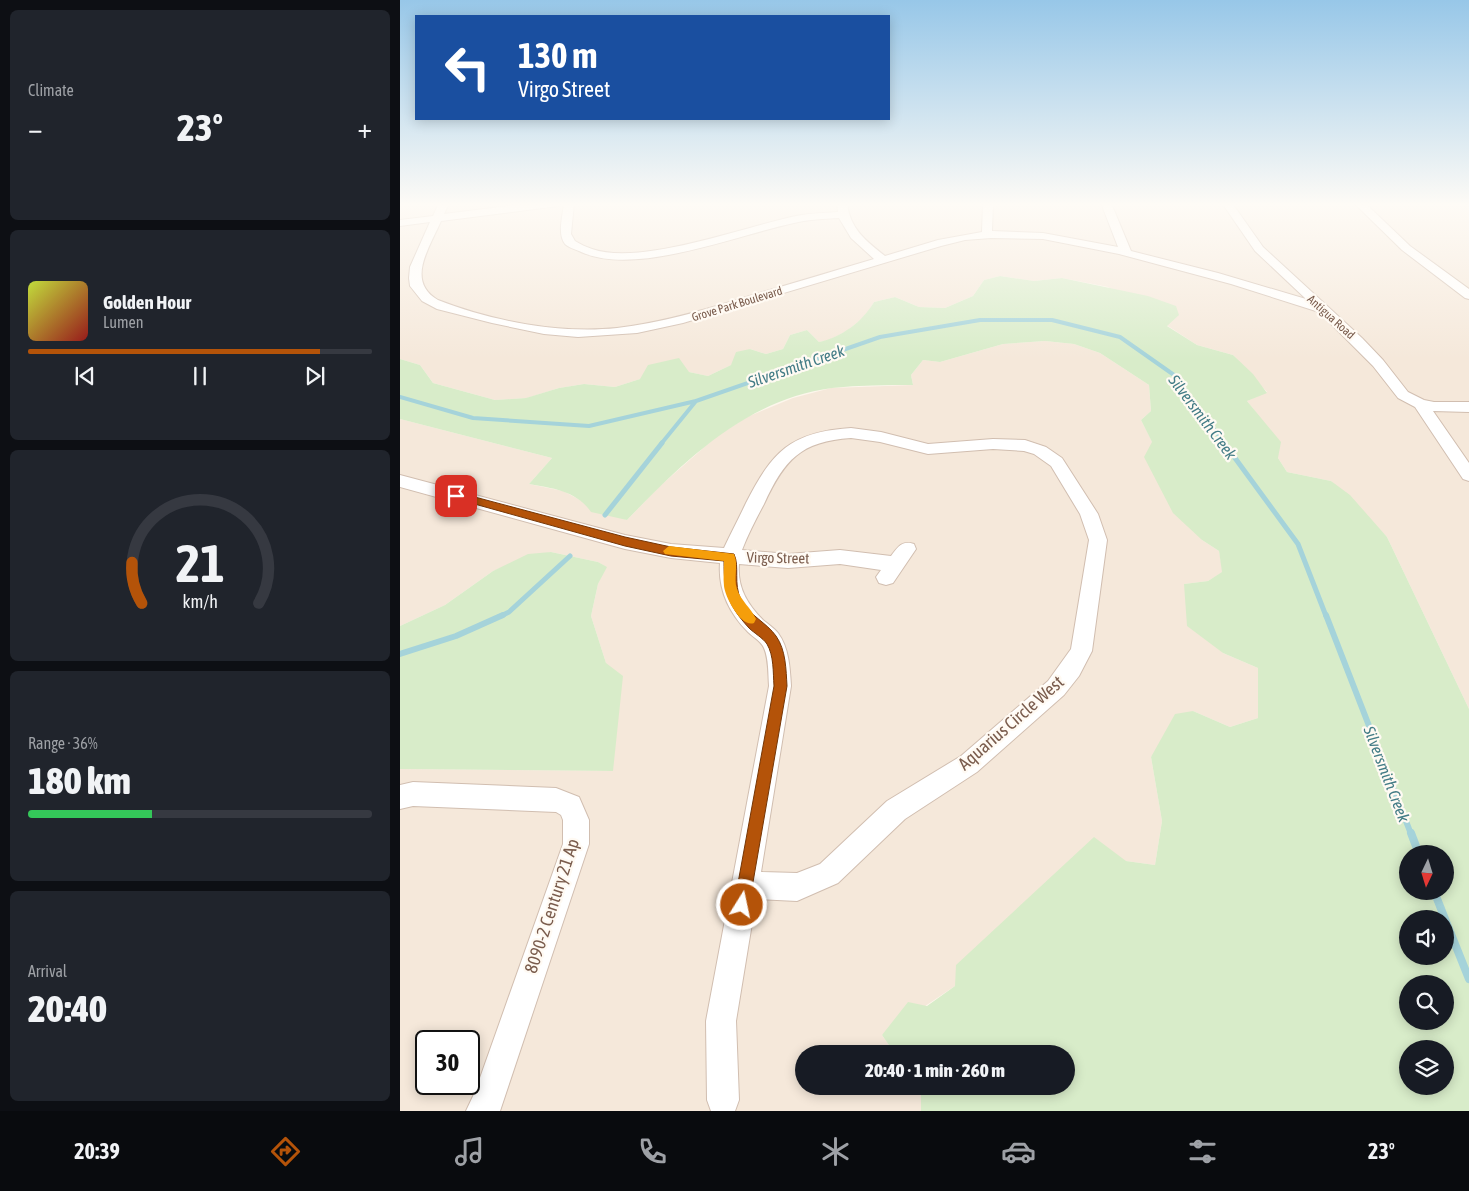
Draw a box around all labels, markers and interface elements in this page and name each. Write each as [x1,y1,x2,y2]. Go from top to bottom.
icon: left [435,35,500,100]
text: 130 m [518,35,597,75]
text: Virgo Street [518,76,610,102]
text: Climate [28,81,74,99]
text: 23° [177,106,223,149]
text: − [28,112,43,144]
text: + [357,112,372,144]
street label: Grove Park Boulevard [690,284,784,324]
text: Golden Hour [103,291,191,313]
street label: Antigua Road [1304,292,1358,342]
text: Lumen [103,313,143,331]
water label: Silversmith Creek [744,341,848,391]
icon: previous [71,362,99,390]
icon: pause [186,362,214,390]
icon: next [301,362,329,390]
water label: Silversmith Creek [1165,370,1241,464]
pin [435,475,477,517]
icon: arrive [442,482,470,510]
text: 21 [176,533,224,593]
street label: Virgo Street [746,548,810,567]
text: km/h [182,591,218,612]
street label: Aquarius Circle West [954,671,1068,774]
water label: Silversmith Creek [1360,723,1414,825]
text: Range · 36% [28,734,98,752]
text: 180 km [28,759,131,802]
street label: 8090-2 Century 21 Ap [520,836,583,976]
north arrow [1399,845,1454,900]
map controls [1399,845,1454,1095]
position arrow [715,878,767,930]
button: sound [1399,910,1454,965]
text: Arrival [28,962,67,980]
button: search [1399,975,1454,1030]
text: 20:40 [28,987,107,1030]
speed limit sign: 30 [415,1030,480,1095]
button: layers [1399,1040,1454,1095]
text: 20:40 · 1 min · 260 m [865,1059,1005,1081]
icon: directions [268,1134,303,1169]
icon: music [452,1134,487,1169]
icon: phone [635,1134,670,1169]
icon: climate [818,1134,853,1169]
icon: car [1001,1134,1036,1169]
icon: filters [1185,1134,1220,1169]
text: 20:39 [74,1138,120,1164]
text: 23° [1368,1138,1395,1164]

